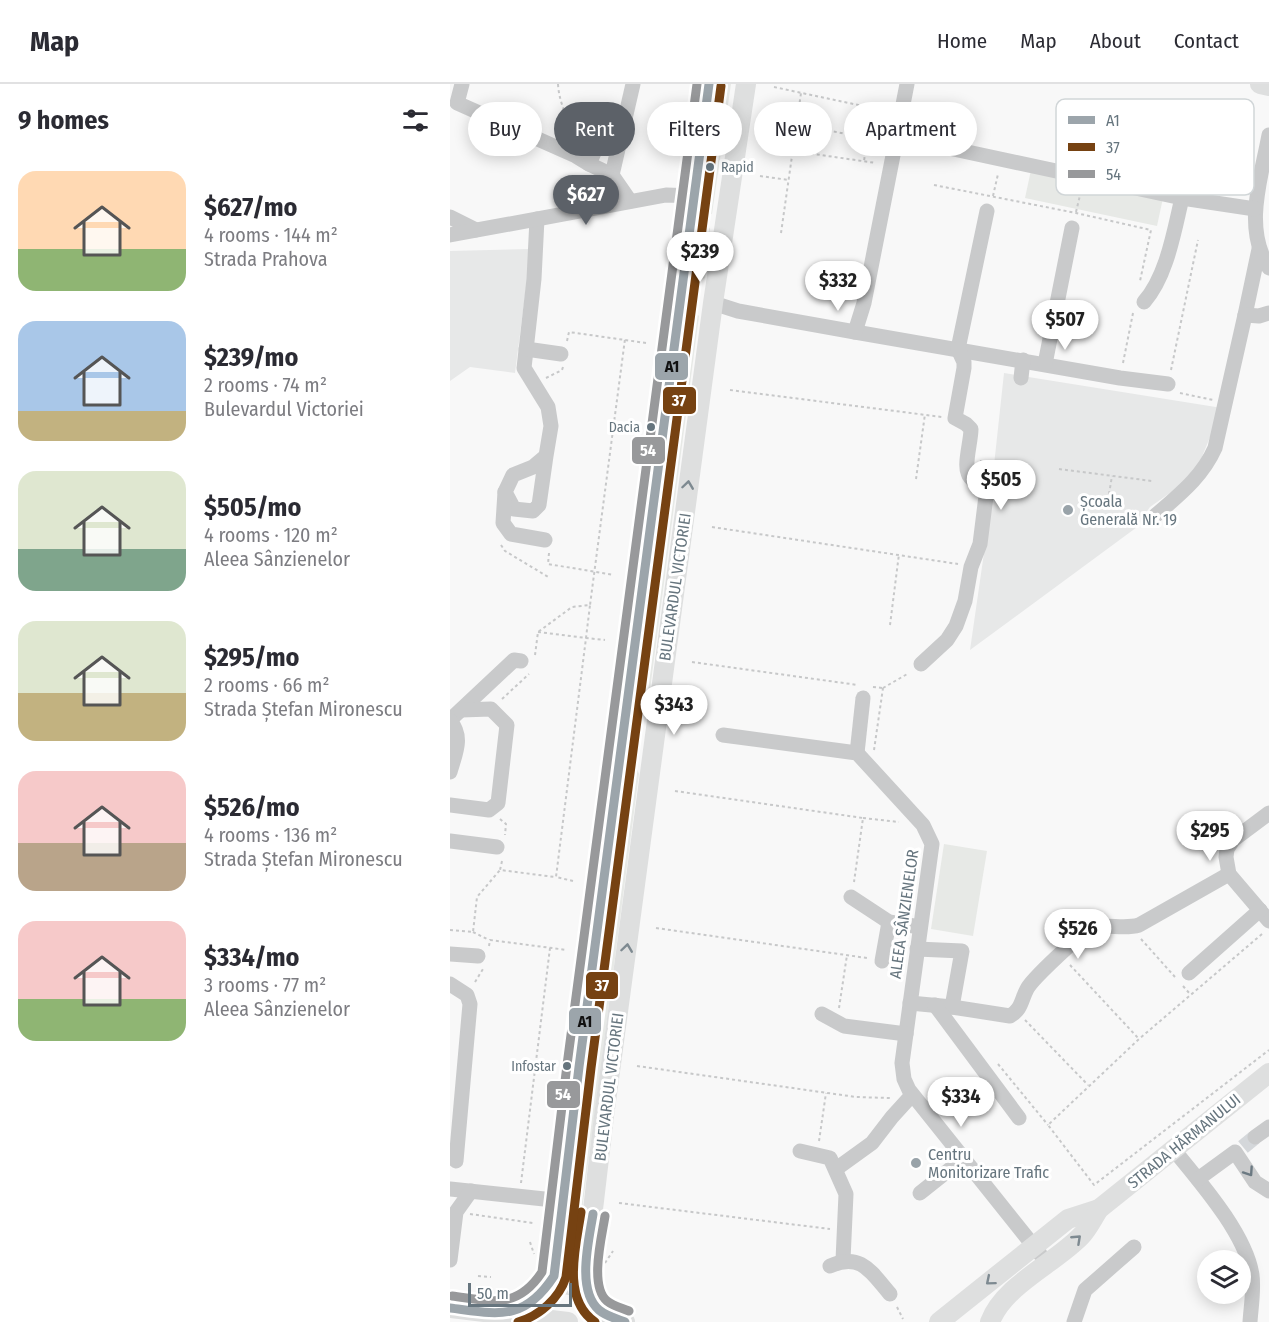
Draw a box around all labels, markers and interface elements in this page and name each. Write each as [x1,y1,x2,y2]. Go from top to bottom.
text: Map [30,25,79,58]
text: Home [937,28,987,54]
text: Map [1020,28,1057,54]
text: About [1090,28,1141,54]
text: Contact [1174,28,1239,54]
legend [1056,99,1254,195]
chip: Buy [468,102,542,156]
chip: Rent [554,102,635,156]
chip: Filters [647,102,742,156]
chip: New [754,102,832,156]
chip: Apartment [844,102,977,156]
icon: filters [399,104,432,137]
text: 9 homes [18,105,109,136]
text: A1 [1106,111,1120,130]
text: 37 [1106,138,1120,157]
place label: Rapid [721,159,754,176]
marker: Rapid [704,161,716,173]
text: 54 [1106,165,1121,184]
pin: $627 [550,175,622,226]
text: $627 [567,182,605,206]
text: $627/mo [204,192,297,223]
icon: home [66,195,138,267]
text: 4 rooms · 144 m² [204,223,338,247]
pin: $239 [664,232,736,283]
text: $239 [681,239,719,263]
text: Strada Prahova [204,247,327,271]
pin: $332 [802,261,874,312]
text: $332 [819,268,857,292]
pin: $507 [1029,300,1101,351]
text: $507 [1046,307,1084,331]
text: $239/mo [204,342,298,373]
icon: home [66,345,138,417]
line badge: A1 [654,352,689,381]
text: A1 [664,357,679,376]
text: 2 rooms · 74 m² [204,373,327,397]
line badge: 37 [662,386,697,415]
text: 37 [671,391,686,410]
text: Bulevardul Victoriei [204,397,364,421]
place label: Dacia [609,419,640,436]
marker: Dacia [645,421,657,433]
line badge: 54 [631,436,666,465]
text: 54 [640,441,656,460]
pin: $505 [965,460,1037,511]
text: $505 [981,467,1021,491]
one-way arrow [682,480,694,489]
text: $505/mo [204,492,301,523]
place label: Școala Generală Nr. 19 [1080,492,1177,529]
icon: home [66,495,138,567]
marker: Școala Generală Nr. 19 [1061,503,1075,517]
street label: BULEVARDUL VICTORIEI [655,512,695,662]
text: 4 rooms · 120 m² [204,523,338,547]
text: Aleea Sânzienelor [204,547,350,571]
text: $295/mo [204,642,299,673]
icon: home [66,645,138,717]
text: 2 rooms · 66 m² [204,673,330,697]
pin: $343 [638,685,710,736]
text: $343 [655,692,693,716]
text: Strada Ștefan Mironescu [204,697,403,721]
text: $526/mo [204,792,300,823]
icon: home [66,795,138,867]
pin: $295 [1174,811,1246,862]
text: $295 [1190,818,1230,842]
text: 4 rooms · 136 m² [204,823,337,847]
text: Strada Ștefan Mironescu [204,847,403,871]
street label: ALEEA SÂNZIENELOR [886,848,923,980]
pin: $526 [1042,909,1114,960]
text: $526 [1058,916,1098,940]
text: $334/mo [204,942,299,973]
one-way arrow [620,944,632,953]
icon: home [66,945,138,1017]
line badge: 37 [585,971,619,1000]
text: 3 rooms · 77 m² [204,973,326,997]
text: 37 [594,976,609,995]
text: Aleea Sânzienelor [204,997,350,1021]
line badge: A1 [568,1007,602,1035]
text: A1 [577,1012,592,1031]
street label: BULEVARDUL VICTORIEI [590,1012,628,1162]
place label: Infostar [511,1058,556,1075]
marker: Infostar [561,1060,573,1072]
pin: $334 [925,1077,997,1128]
line badge: 54 [546,1080,581,1109]
text: $334 [941,1084,981,1108]
text: 54 [555,1085,571,1104]
street label: STRADA HĂRMANULUI [1123,1089,1244,1192]
place label: Centru Monitorizare Trafic [928,1145,1049,1182]
marker: Centru Monitorizare Trafic [909,1156,923,1170]
one-way arrow [1241,1166,1252,1177]
one-way arrow [1070,1235,1080,1246]
map controls [1197,1250,1251,1304]
button: layers [1197,1250,1251,1304]
one-way arrow [986,1274,997,1285]
scale bar [468,1280,572,1308]
text: 50 m [477,1284,509,1303]

